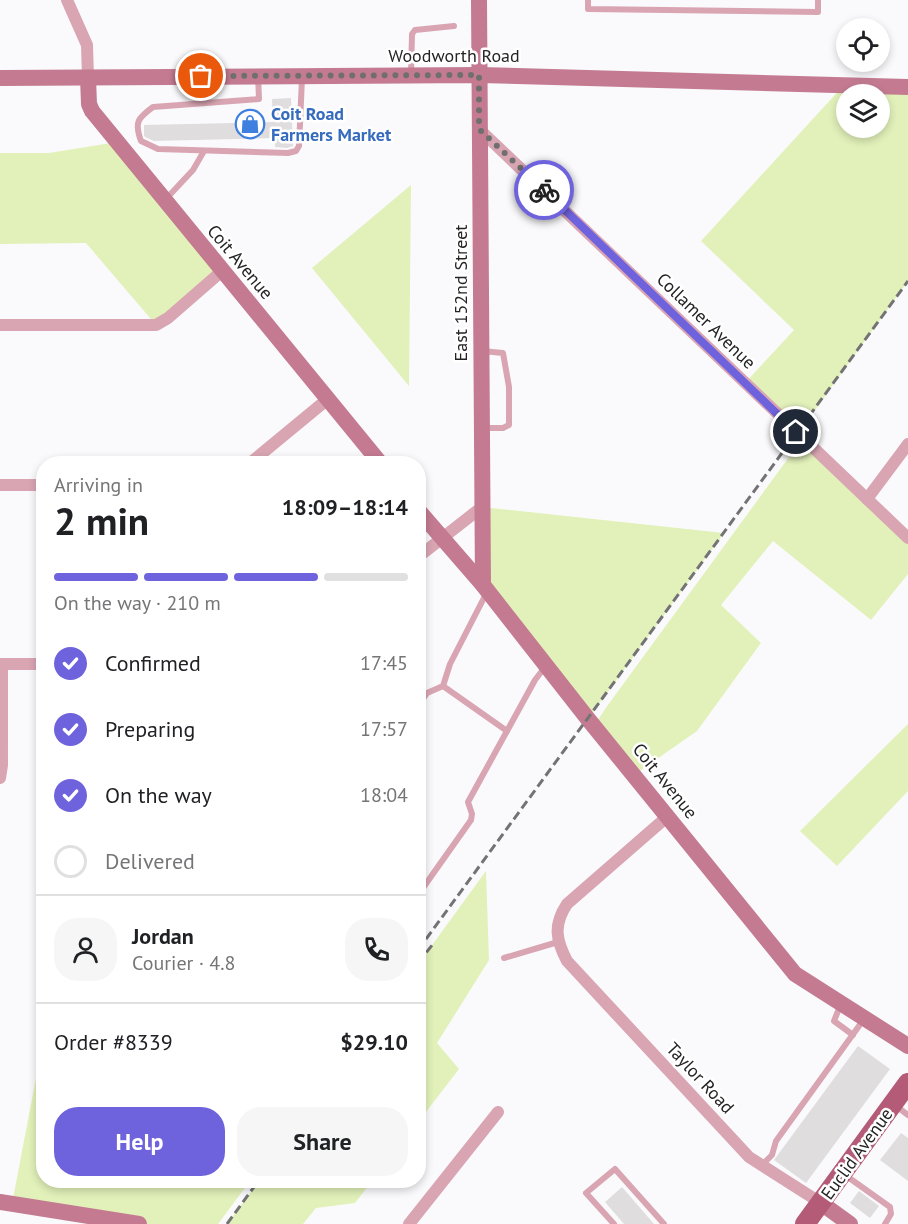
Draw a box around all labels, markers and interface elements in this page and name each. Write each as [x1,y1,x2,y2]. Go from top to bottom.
map controls [836,18,890,138]
button: locate [836,18,890,72]
street label: Woodworth Road [388,44,520,67]
pin [175,50,226,101]
icon: bag [184,59,217,92]
button: layers [836,84,890,138]
place label: Coit Road Farmers Market [271,102,392,146]
shop icon: Coit Road Farmers Market [234,108,266,140]
courier [514,160,574,220]
icon: bike [528,174,561,207]
street label: Coit Avenue [202,220,278,304]
street label: East 152nd Street [449,225,472,361]
street label: Collamer Avenue [652,268,761,374]
pin [770,406,821,457]
icon: home [779,415,812,448]
text: Arriving in [54,472,143,498]
text: 18:09–18:14 [282,493,408,521]
text: 2 min [54,495,149,546]
text: On the way · 210 m [54,590,221,616]
icon: check [54,647,87,680]
text: Confirmed [105,649,201,677]
text: 17:45 [360,650,408,676]
icon: check [54,713,87,746]
text: Preparing [105,715,195,743]
text: 17:57 [360,716,408,742]
street label: Coit Avenue [628,738,703,823]
icon: check [54,779,87,812]
text: On the way [105,781,212,809]
text: 18:04 [360,782,408,808]
text: Delivered [105,847,195,875]
button: person [54,918,117,981]
button: phone [345,918,408,981]
text: Jordan [132,922,194,950]
text: Courier · 4.8 [132,950,235,976]
text: Order #8339 [54,1028,173,1056]
text: $29.10 [340,1028,408,1056]
street label: Taylor Road [661,1037,739,1118]
street label: Euclid Avenue [816,1103,898,1204]
button: Help [54,1107,225,1176]
button: Share [237,1107,408,1176]

